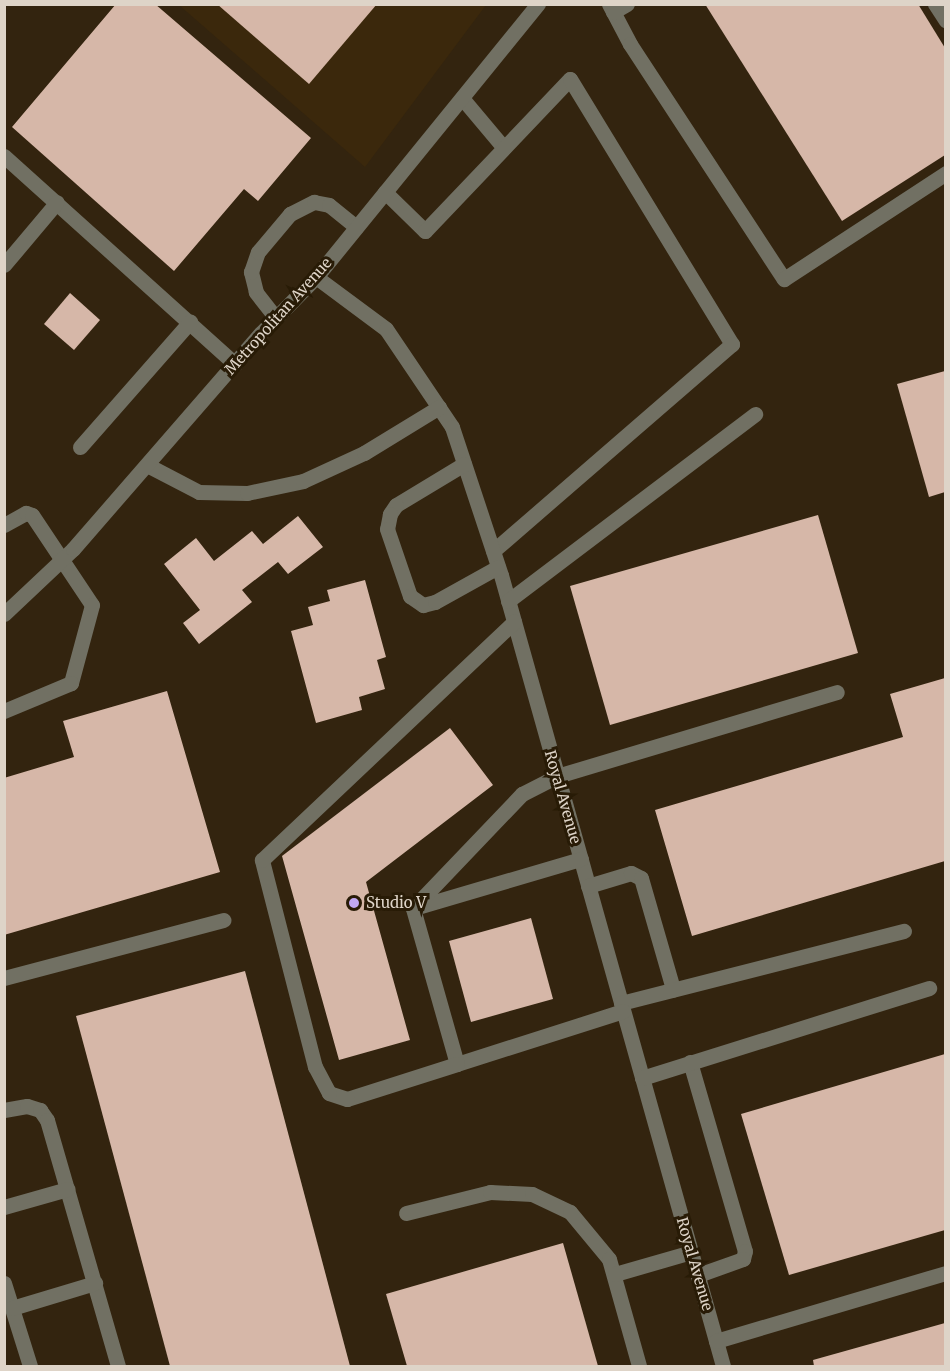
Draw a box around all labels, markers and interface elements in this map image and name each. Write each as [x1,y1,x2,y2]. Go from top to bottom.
street label: Metropolitan Avenue [221,254,335,378]
street label: Royal Avenue [541,748,585,846]
place label: Studio V [366,894,426,912]
marker: Studio V [347,896,361,910]
street label: Royal Avenue [673,1215,717,1313]

